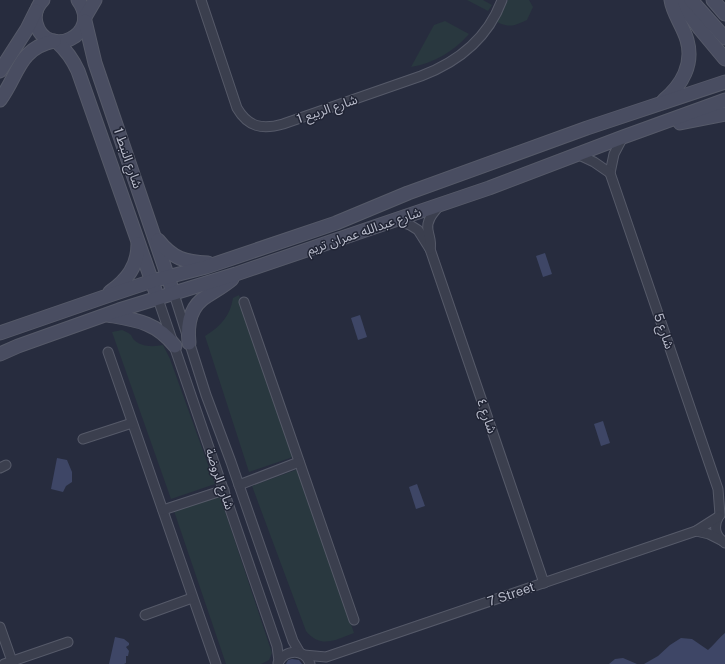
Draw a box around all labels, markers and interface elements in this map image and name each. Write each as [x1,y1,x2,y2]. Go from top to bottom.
street label: شارع الربيع 1 [295,92,360,129]
street label: شارع النبط 1 [108,126,145,191]
street label: شارع عبدالله عمران تريم [305,204,424,260]
street label: شارع 5 [648,311,677,352]
street label: شارع ٤ [471,397,500,436]
street label: شارع الروضة [200,446,238,513]
street label: 7 Street [485,579,537,609]

